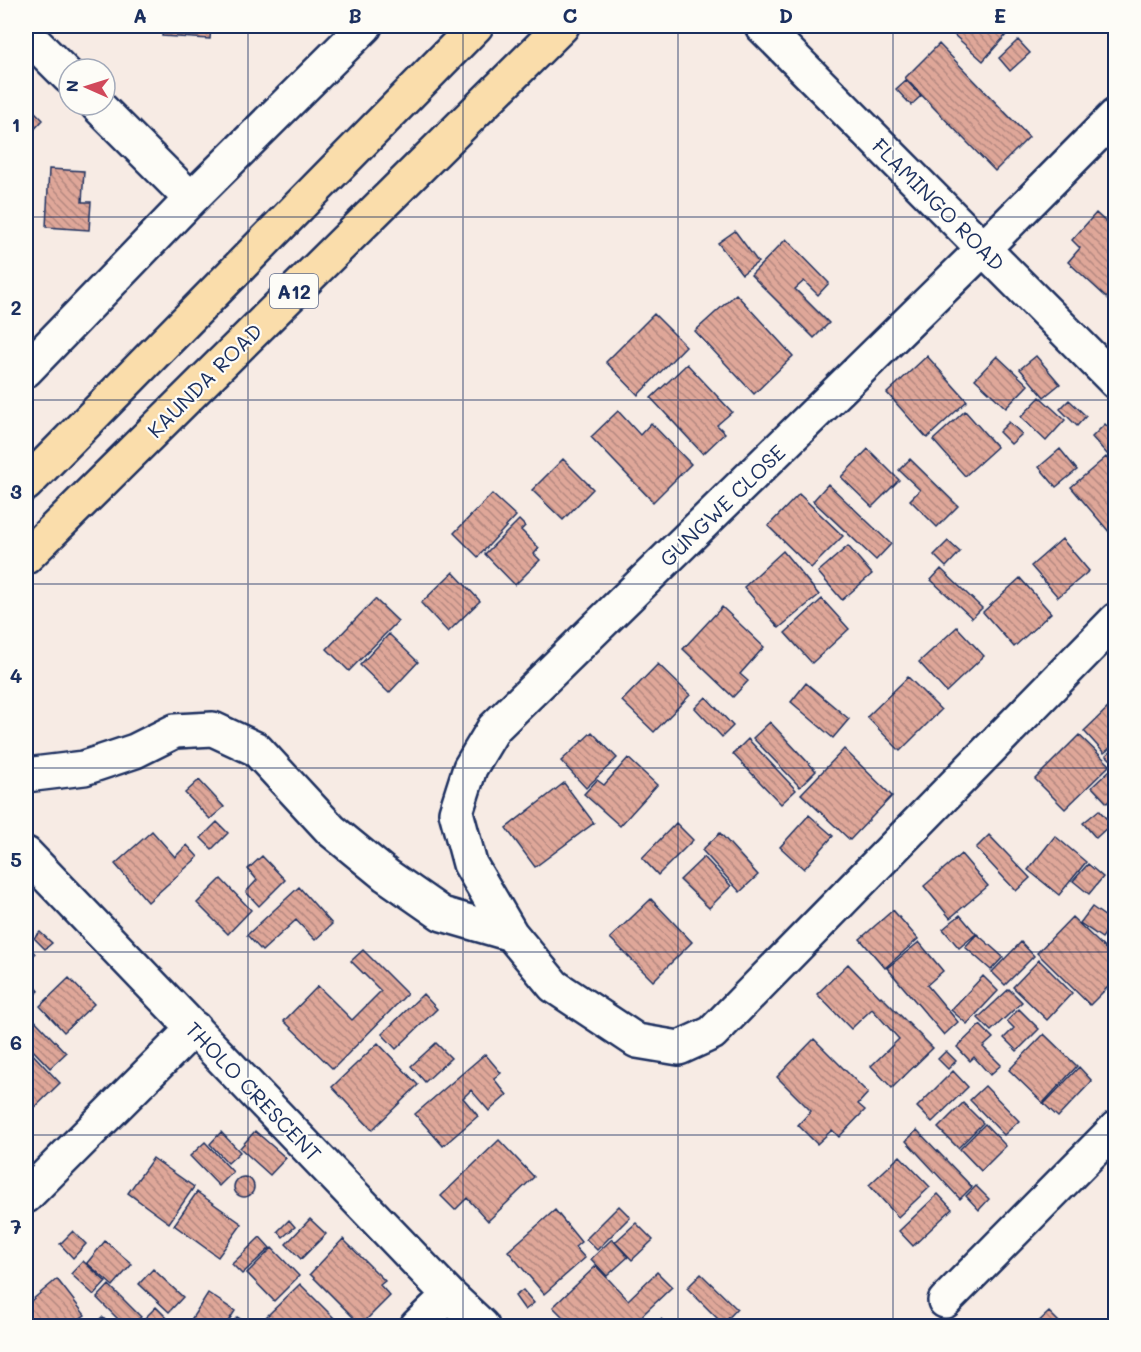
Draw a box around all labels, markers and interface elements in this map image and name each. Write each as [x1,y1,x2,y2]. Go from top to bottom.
text: A [133,2,147,28]
text: B [348,2,362,28]
text: C [563,2,578,28]
text: D [779,2,793,28]
text: E [994,2,1006,28]
north arrow [57,57,117,117]
text: N [61,80,82,93]
text: 1 [12,111,20,137]
street label: FLAMINGO ROAD [867,132,1011,276]
road number: A12 [270,274,318,308]
text: 2 [10,294,22,320]
street label: KAUNDA ROAD [141,317,267,443]
street label: GUNGWE CLOSE [654,438,790,572]
text: 3 [10,478,22,504]
text: 4 [10,662,23,688]
text: 5 [10,846,22,872]
street label: THOLO CRESCENT [180,1015,328,1167]
text: 6 [10,1029,22,1055]
text: 7 [10,1213,22,1239]

